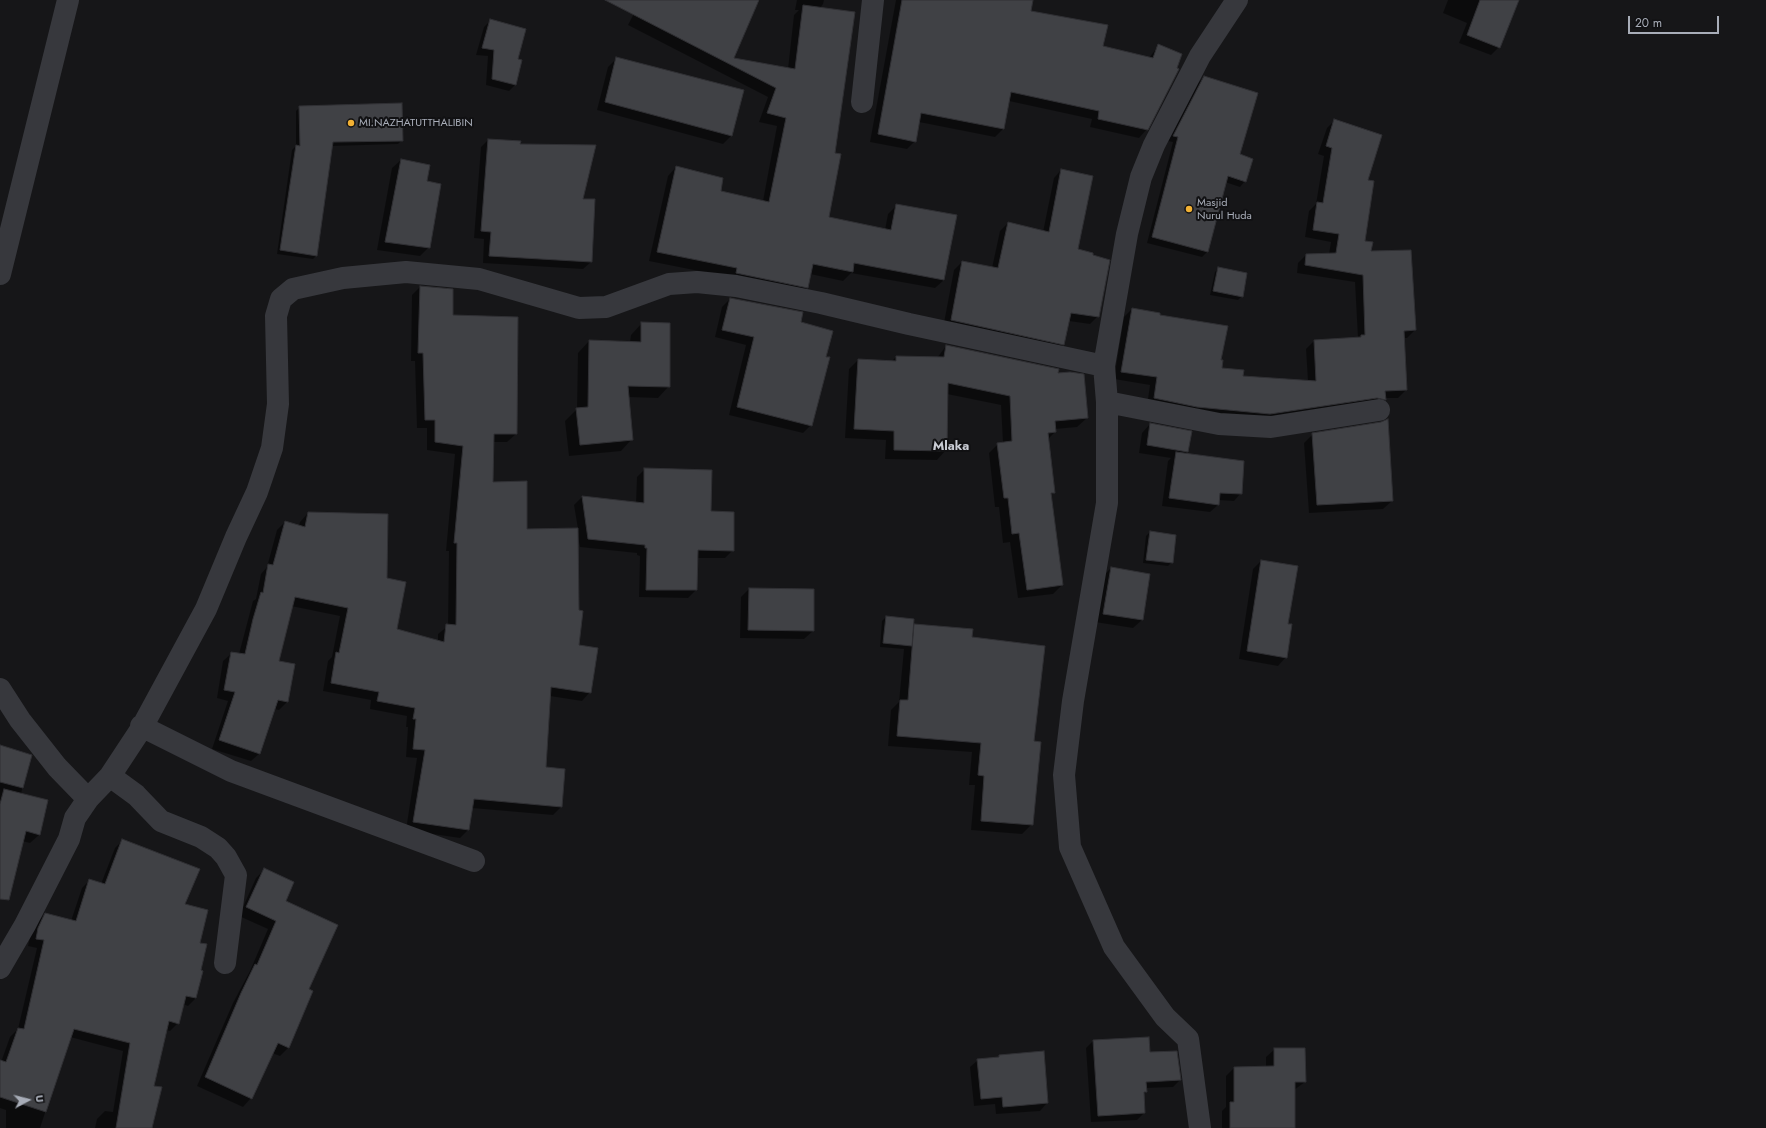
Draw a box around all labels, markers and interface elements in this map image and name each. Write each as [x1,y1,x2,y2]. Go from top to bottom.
scale bar [1630,8,1721,34]
text: 20 m [1635,14,1662,32]
place label: MI.NAZHATUTTHALIBIN [359,116,473,130]
marker: MI.NAZHATUTTHALIBIN [346,118,356,128]
place label: Masjid Nurul Huda [1197,196,1252,222]
marker: Masjid Nurul Huda [1184,204,1194,214]
district label: Mlaka [933,439,969,455]
north arrow [8,1080,48,1120]
text: U [31,1094,48,1103]

